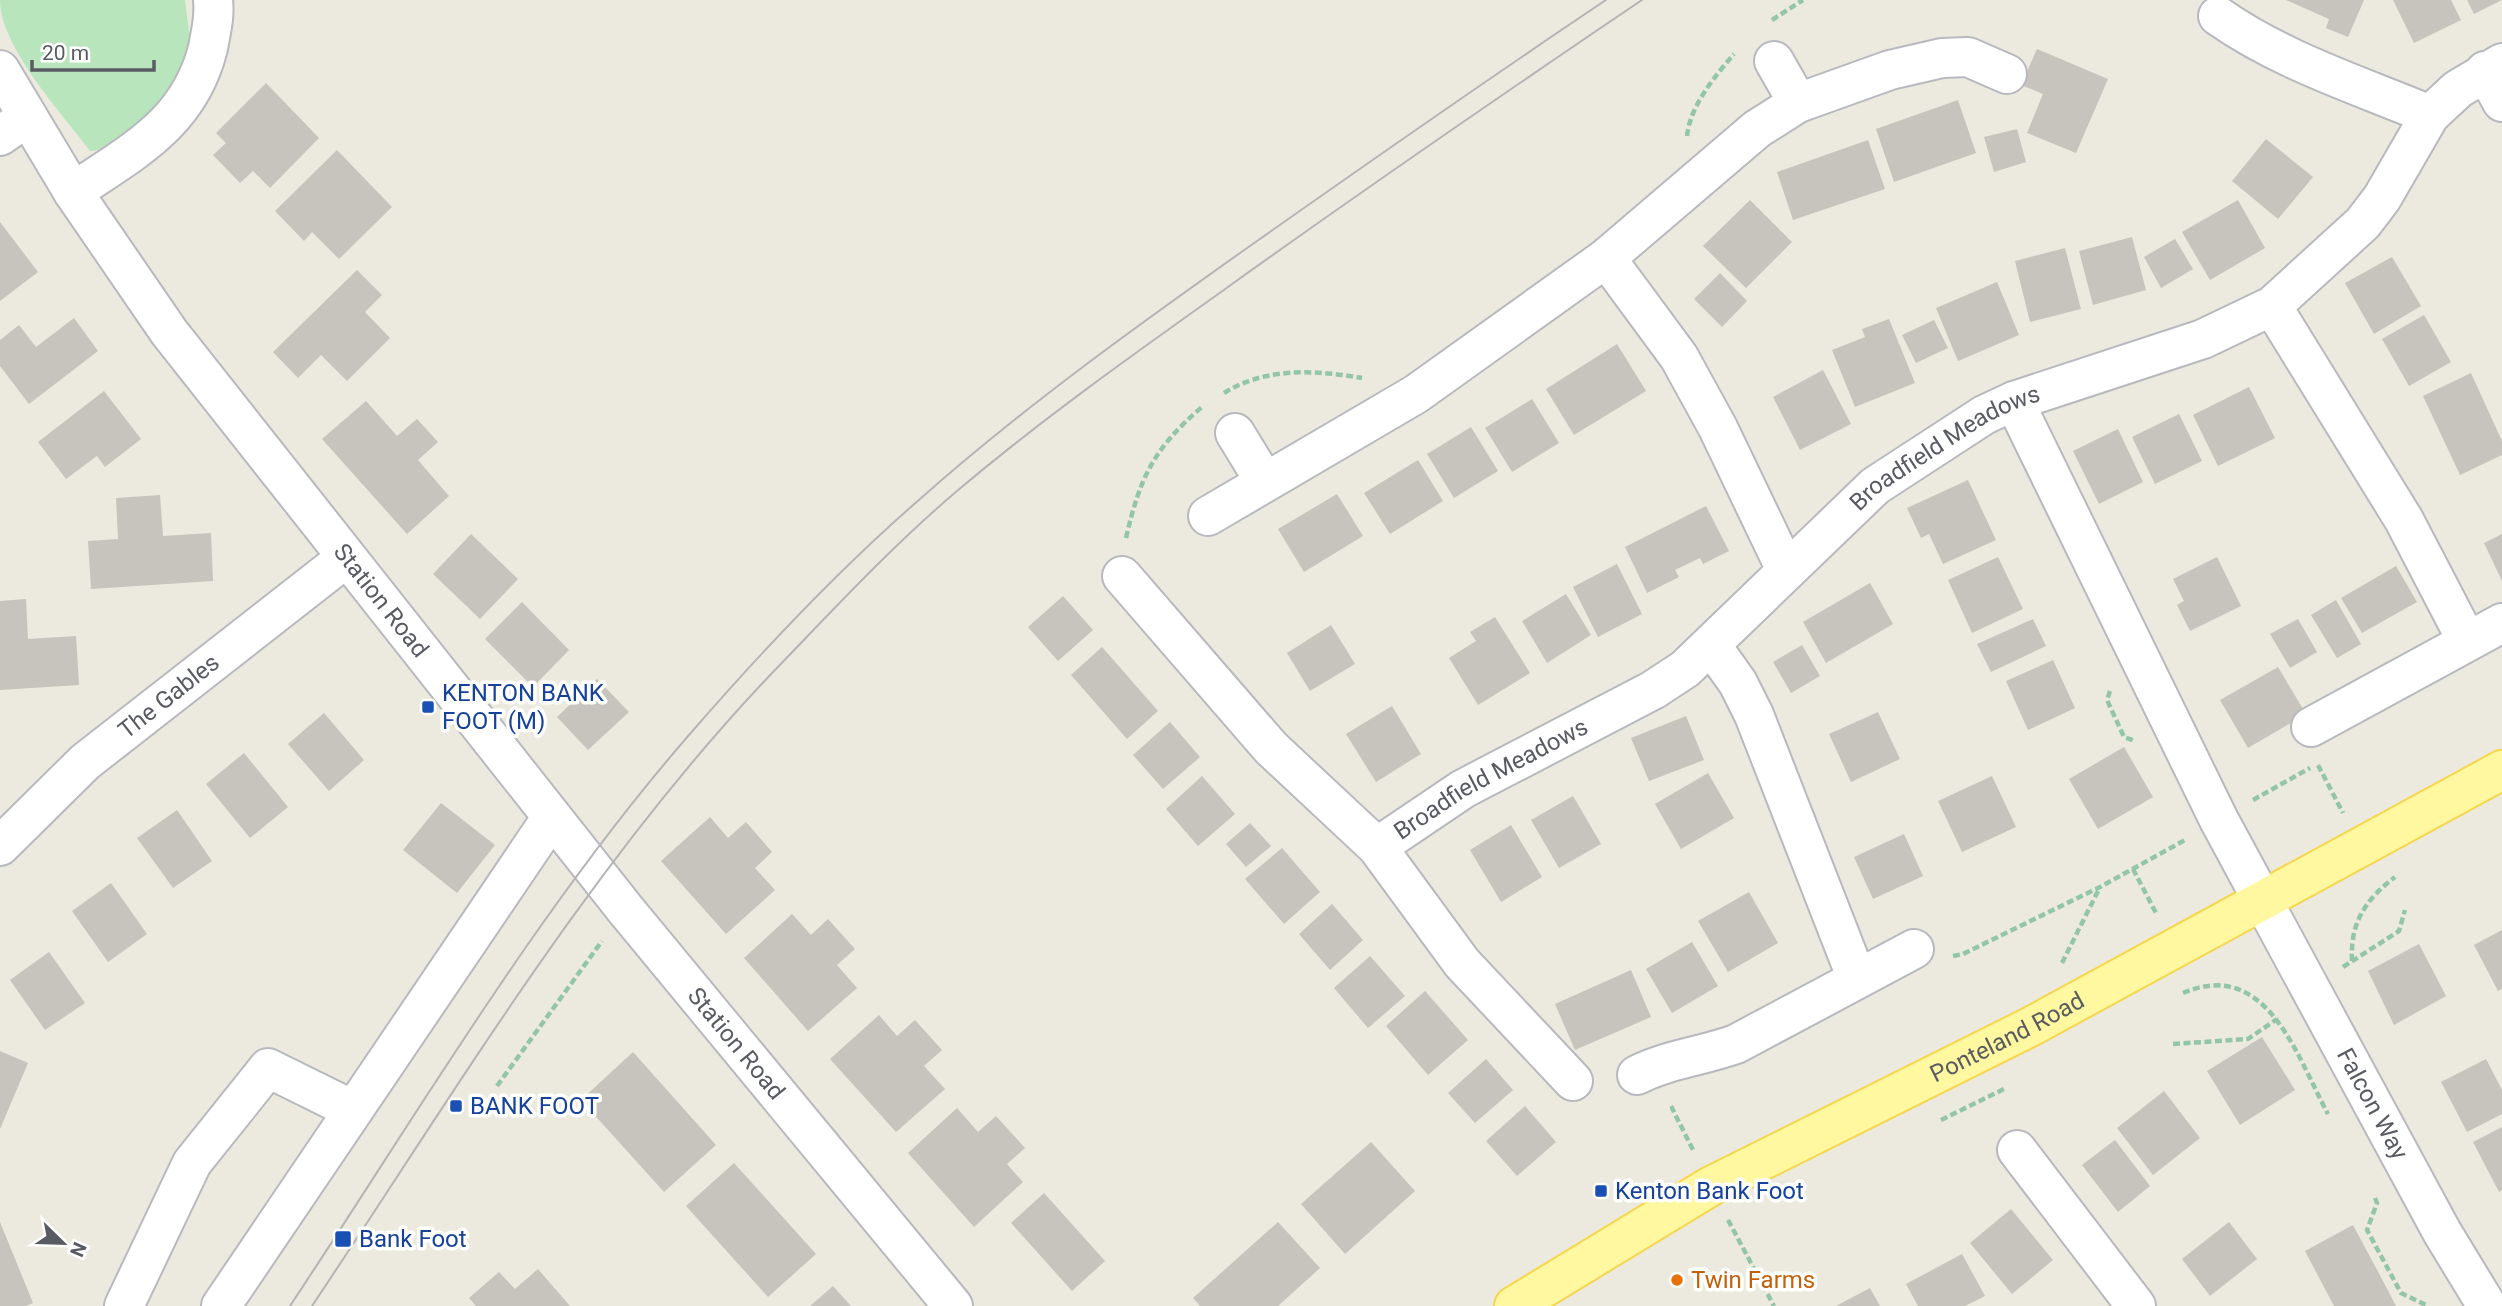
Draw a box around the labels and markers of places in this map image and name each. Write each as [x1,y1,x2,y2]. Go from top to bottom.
place label: KENTON BANK FOOT (M) [442,679,605,735]
marker: KENTON BANK FOOT (M) [420,699,436,715]
place label: BANK FOOT [470,1092,599,1120]
marker: BANK FOOT [448,1098,464,1114]
place label: Kenton Bank Foot [1615,1177,1804,1205]
marker: Kenton Bank Foot [1593,1183,1609,1199]
place label: Bank Foot [359,1225,467,1253]
marker: Bank Foot [333,1229,353,1249]
place label: Twin Farms [1691,1266,1815,1294]
marker: Twin Farms [1669,1272,1685,1288]

